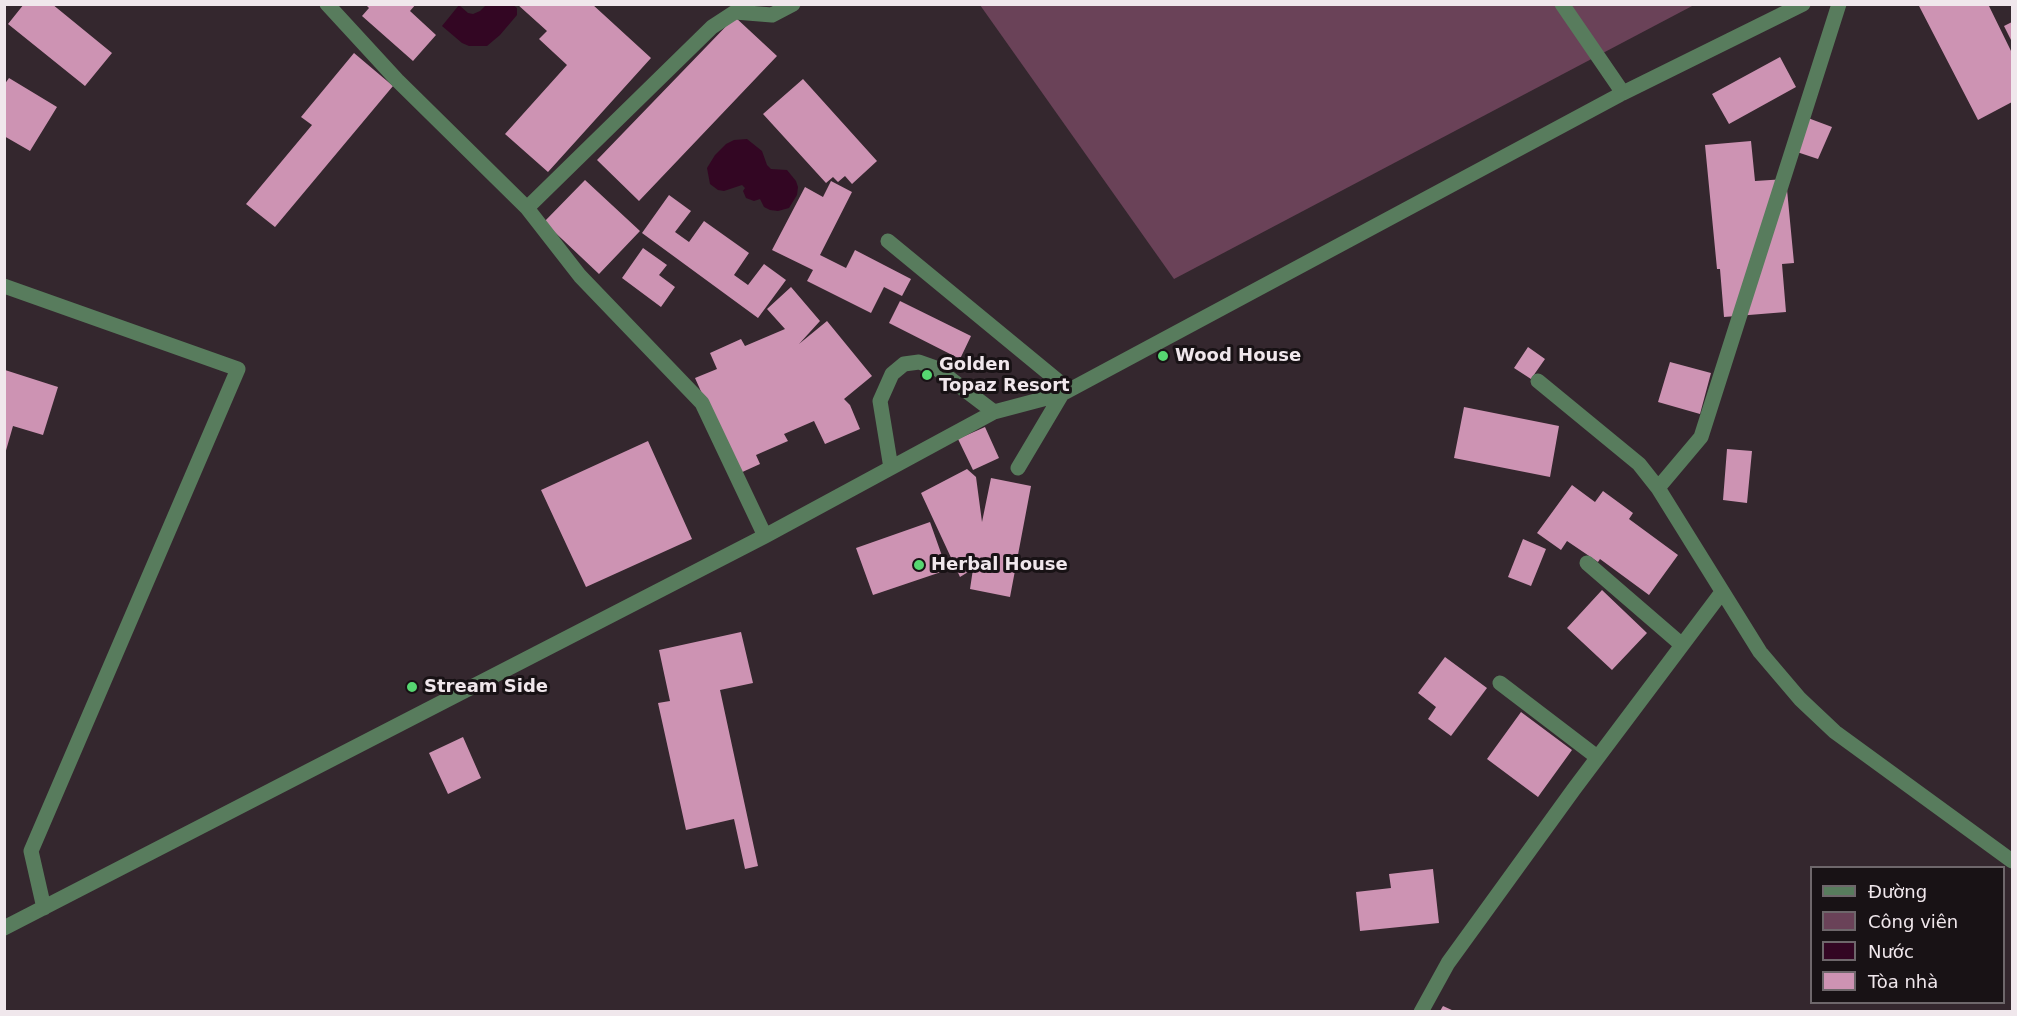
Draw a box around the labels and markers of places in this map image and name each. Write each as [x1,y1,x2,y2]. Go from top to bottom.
place label: Wood House [1175,345,1301,367]
marker: Wood House [1156,349,1170,363]
place label: Golden Topaz Resort [939,354,1070,397]
marker: Golden Topaz Resort [920,368,934,382]
place label: Herbal House [931,554,1068,576]
marker: Herbal House [912,558,926,572]
place label: Stream Side [424,676,548,698]
marker: Stream Side [405,680,419,694]

